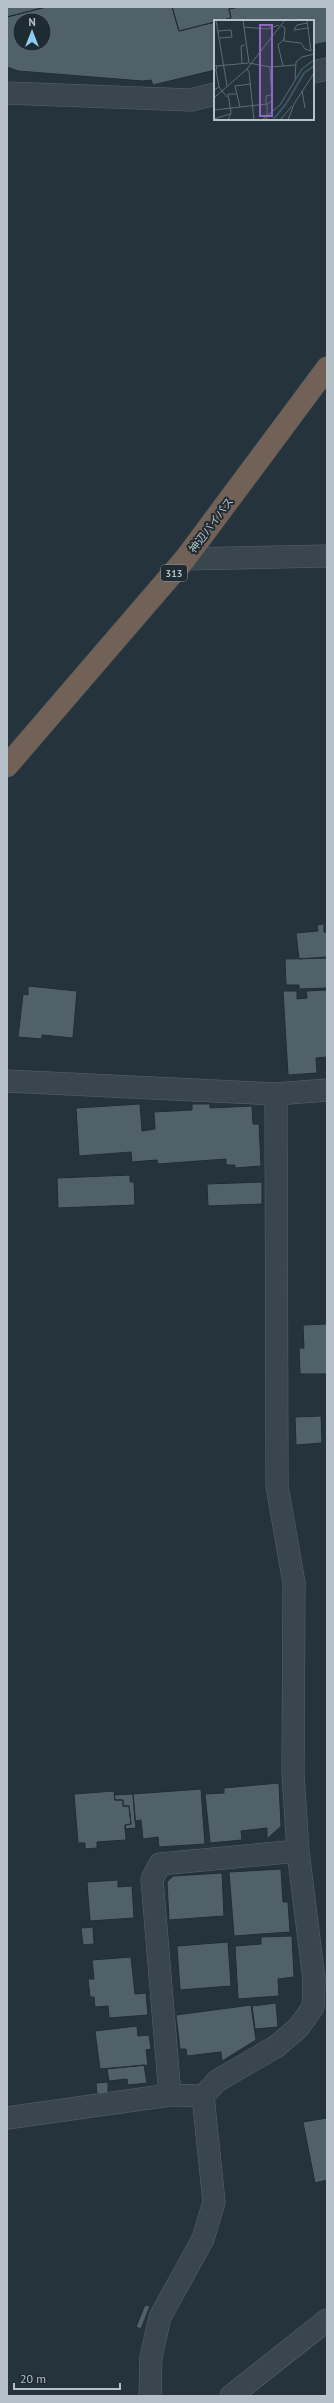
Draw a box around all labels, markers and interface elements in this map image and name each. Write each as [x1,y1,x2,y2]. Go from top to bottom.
north arrow [12,12,52,52]
text: N [28,15,36,29]
inset map [214,20,314,120]
street label: 神辺バイパス [186,495,236,555]
road number: 313 [161,565,187,581]
scale bar [14,2365,120,2391]
text: 20 m [20,2371,46,2386]

